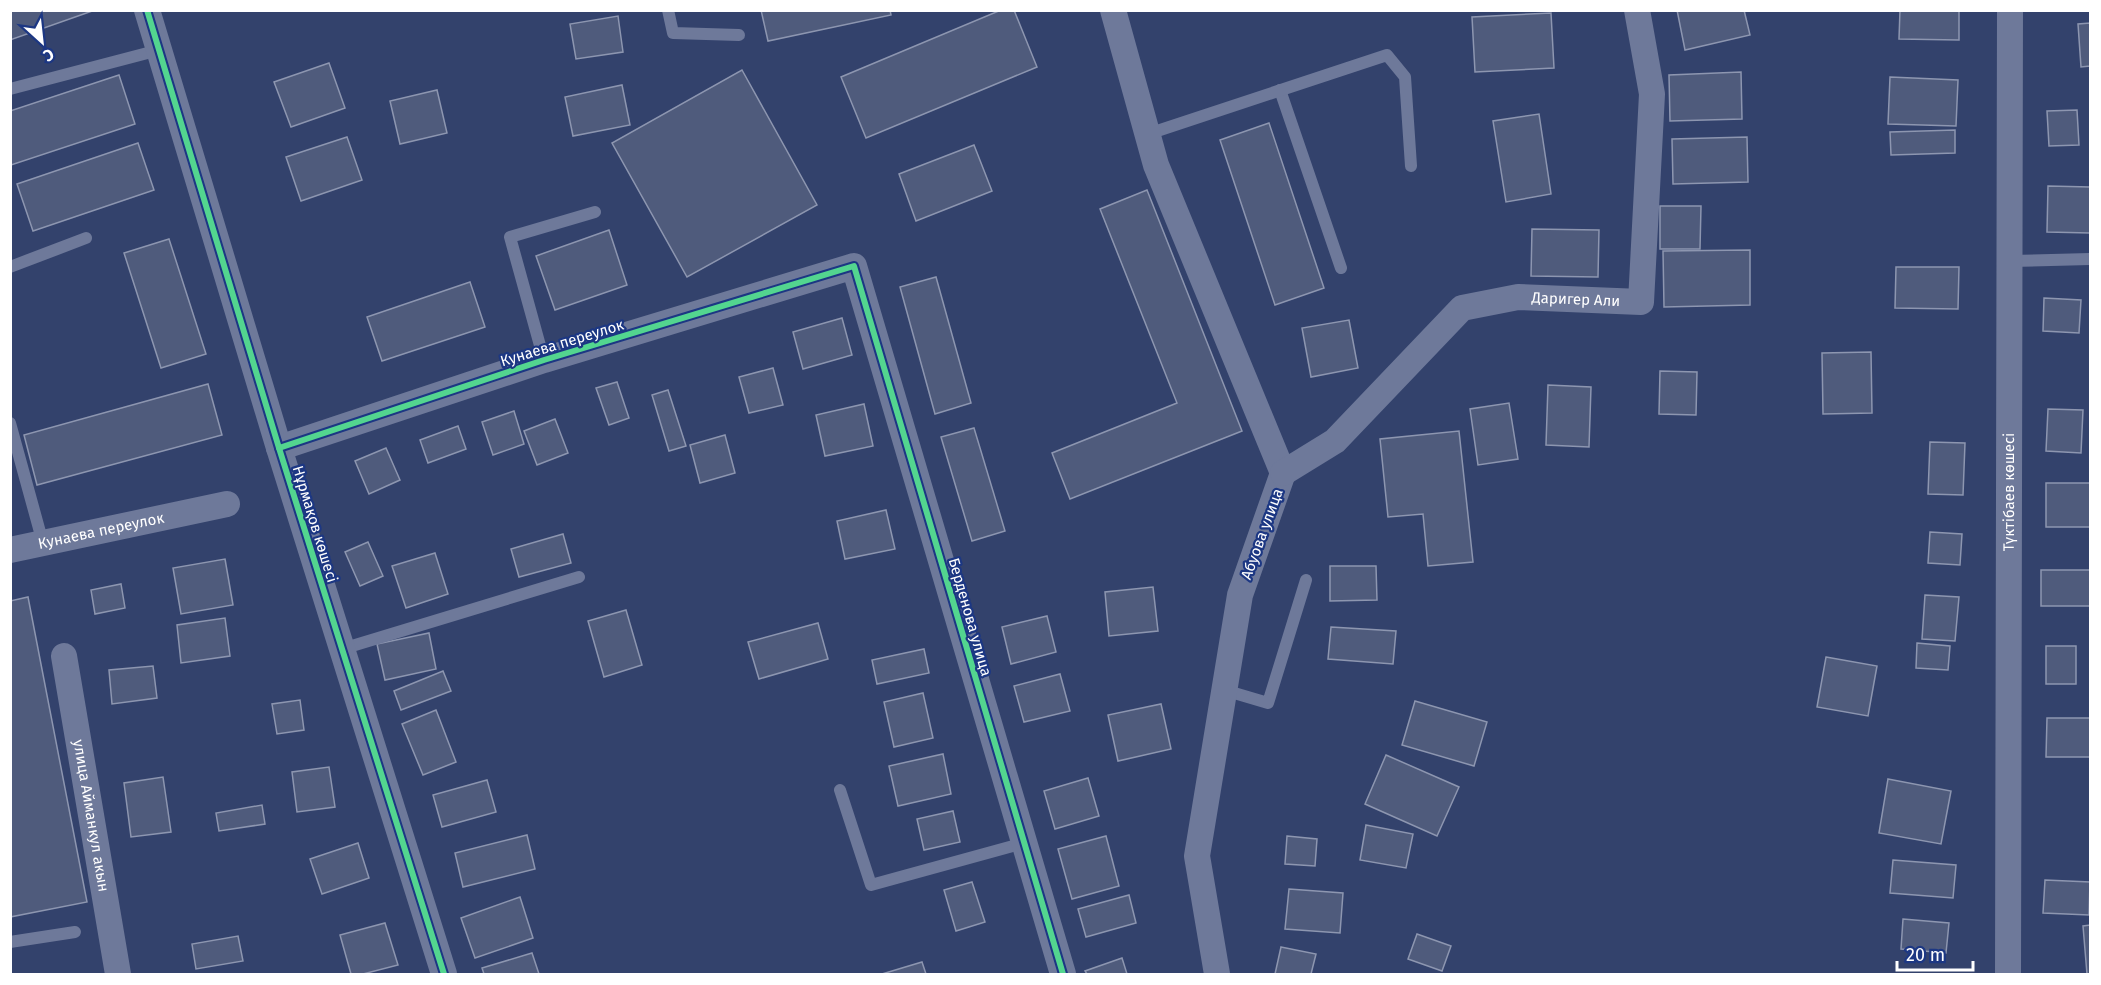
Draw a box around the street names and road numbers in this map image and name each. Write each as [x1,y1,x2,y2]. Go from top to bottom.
street label: Даригер Али [1530,289,1621,310]
street label: Кунаева переулок [498,316,626,370]
street label: Түктібаев көшесі [2000,433,2018,551]
street label: Нұрмақов көшесі [289,463,341,585]
street label: Абуова улица [1237,486,1287,582]
street label: Кунаева переулок [36,509,166,553]
street label: Берденова улица [945,556,995,678]
street label: улица Айманкул акын [69,738,113,893]

